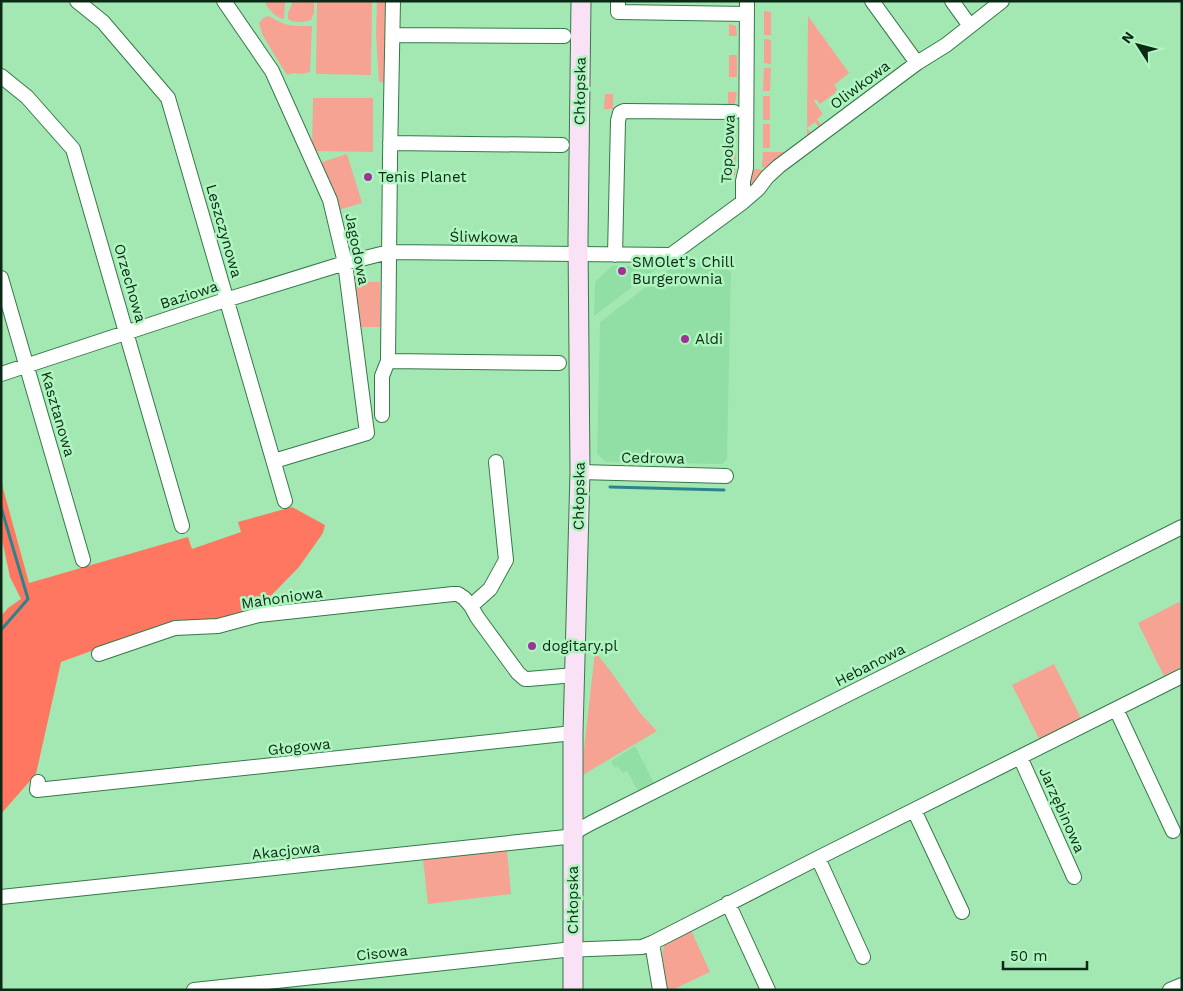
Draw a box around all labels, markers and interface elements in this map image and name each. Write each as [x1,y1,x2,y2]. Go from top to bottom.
north arrow [1113,20,1163,70]
text: N [1118,28,1137,46]
street label: Chłopska [570,56,590,125]
street label: Oliwkowa [827,56,894,113]
street label: Topolowa [717,114,739,184]
place label: Tenis Planet [378,168,467,186]
marker: Tenis Planet [362,171,374,183]
street label: Leszczynowa [202,182,246,280]
street label: Jagodowa [341,212,373,287]
street label: Śliwkowa [450,226,519,247]
street label: Orzechowa [110,242,150,325]
place label: SMOlet's Chill Burgerownia [632,253,734,288]
marker: SMOlet's Chill Burgerownia [616,265,628,277]
street label: Baziowa [158,277,221,313]
place label: Aldi [695,330,723,348]
marker: Aldi [679,333,691,345]
street label: Kasztanowa [37,369,79,459]
street label: Cedrowa [621,448,686,468]
street label: Chłopska [569,461,589,530]
street label: Mahoniowa [240,583,325,613]
place label: dogitary.pl [542,637,618,655]
street label: Hebanowa [832,639,909,690]
marker: dogitary.pl [526,640,538,652]
street label: Głogowa [267,735,332,759]
street label: Jarzębinowa [1035,764,1089,856]
street label: Akacjowa [251,838,322,864]
street label: Chłopska [564,865,582,934]
scale bar [1003,938,1087,970]
street label: Cisowa [355,941,409,965]
text: 50 m [1010,947,1047,965]

